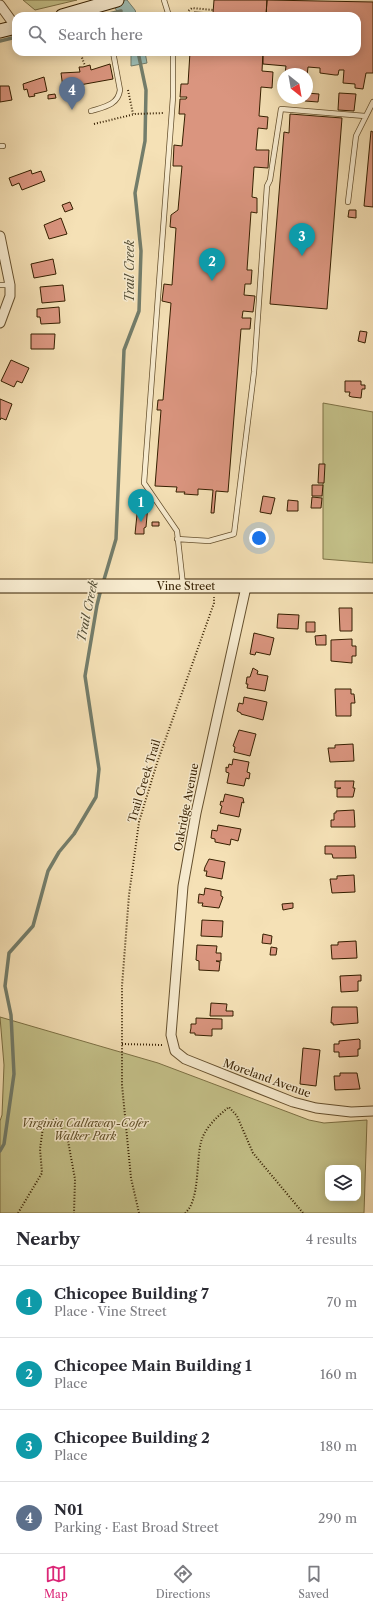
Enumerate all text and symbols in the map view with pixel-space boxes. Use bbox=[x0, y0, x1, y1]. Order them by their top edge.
search box bbox=[12, 12, 361, 56]
icon: search bbox=[26, 23, 48, 45]
text: Search here bbox=[58, 25, 143, 44]
north arrow bbox=[277, 68, 313, 104]
pin: 4 bbox=[59, 77, 85, 110]
pin: 3 bbox=[289, 223, 315, 256]
water label: Trail Creek bbox=[122, 239, 137, 302]
pin: 2 bbox=[199, 248, 225, 281]
pin: 1 bbox=[128, 489, 154, 522]
your location bbox=[249, 528, 269, 548]
water label: Trail Creek bbox=[73, 578, 101, 643]
street label: Vine Street bbox=[156, 579, 215, 593]
street label: Trail Creek Trail bbox=[125, 737, 163, 824]
street label: Oakridge Avenue bbox=[171, 762, 201, 852]
street label: Moreland Avenue bbox=[221, 1056, 313, 1100]
park label: Virginia Callaway-Cofer Walker Park bbox=[21, 1116, 149, 1143]
map controls bbox=[325, 1165, 361, 1201]
button: layers bbox=[325, 1165, 361, 1201]
text: Nearby bbox=[16, 1229, 80, 1249]
text: 4 results bbox=[306, 1231, 357, 1247]
text: Chicopee Building 7 bbox=[54, 1284, 209, 1303]
text: 1 bbox=[26, 1294, 32, 1310]
text: 70 m bbox=[327, 1294, 357, 1310]
text: Place · Vine Street bbox=[54, 1303, 167, 1319]
text: Chicopee Main Building 1 bbox=[54, 1356, 252, 1375]
text: 2 bbox=[25, 1366, 33, 1382]
text: 160 m bbox=[320, 1366, 357, 1382]
text: Place bbox=[54, 1375, 87, 1391]
text: Chicopee Building 2 bbox=[54, 1428, 210, 1447]
text: 3 bbox=[25, 1438, 33, 1454]
text: 180 m bbox=[320, 1438, 357, 1454]
text: Place bbox=[54, 1447, 87, 1463]
text: N01 bbox=[54, 1500, 83, 1519]
text: 4 bbox=[25, 1510, 33, 1526]
text: 290 m bbox=[318, 1510, 357, 1526]
text: Parking · East Broad Street bbox=[54, 1519, 219, 1535]
tab: Map bbox=[44, 1563, 68, 1601]
tab: Directions bbox=[156, 1563, 210, 1601]
tab: Saved bbox=[298, 1563, 329, 1601]

